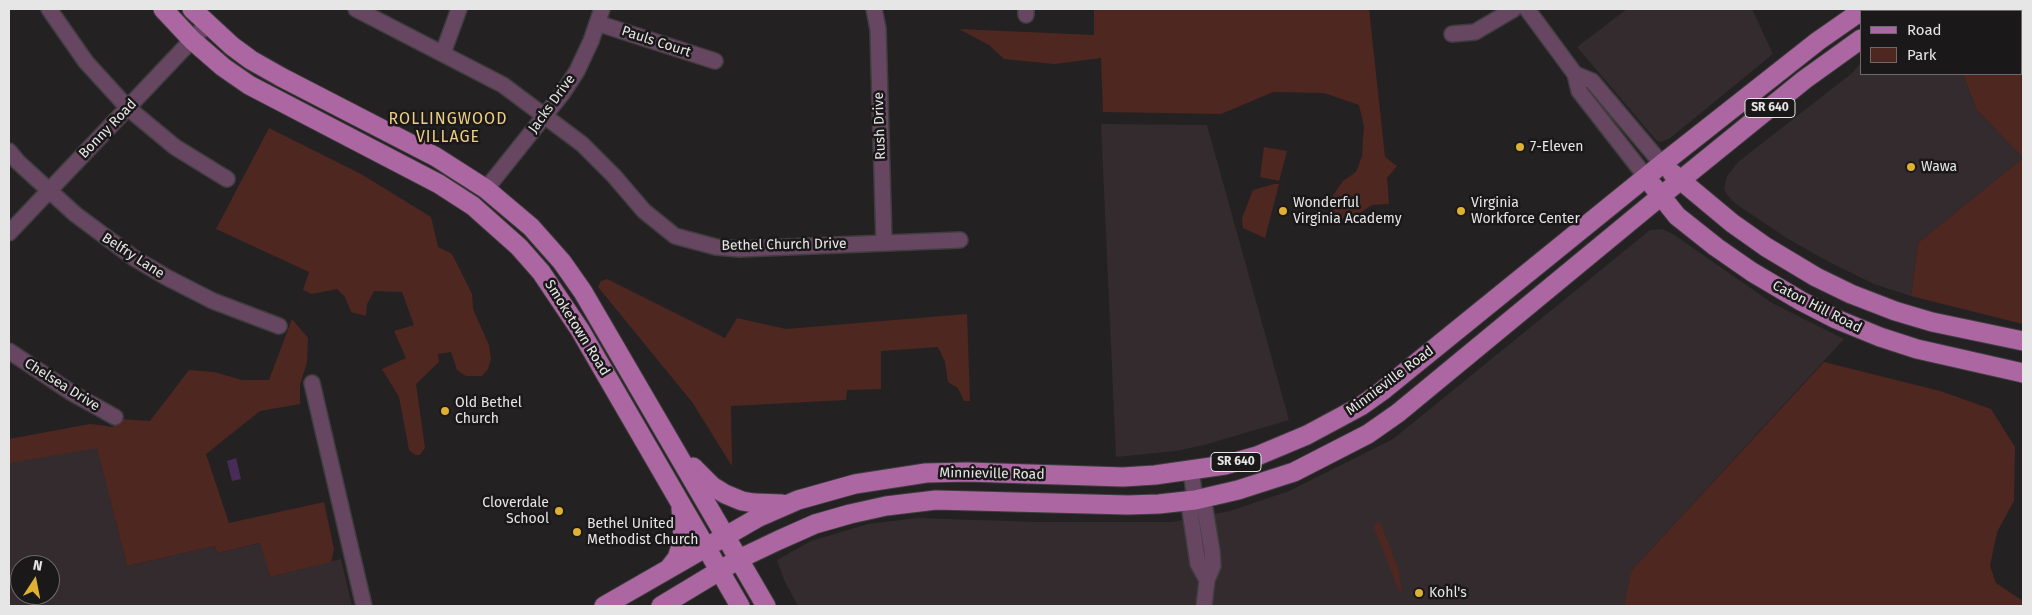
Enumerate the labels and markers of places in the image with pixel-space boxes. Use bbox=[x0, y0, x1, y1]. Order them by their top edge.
place label: 7-Eleven bbox=[1530, 139, 1584, 155]
marker: 7-Eleven bbox=[1514, 141, 1526, 153]
place label: Wawa bbox=[1921, 159, 1957, 175]
marker: Wawa bbox=[1905, 161, 1917, 173]
place label: Wonderful Virginia Academy bbox=[1293, 195, 1402, 228]
place label: Virginia Workforce Center bbox=[1471, 195, 1580, 228]
marker: Wonderful Virginia Academy bbox=[1277, 205, 1289, 217]
marker: Virginia Workforce Center bbox=[1455, 205, 1467, 217]
place label: Old Bethel Church bbox=[455, 395, 522, 428]
marker: Old Bethel Church bbox=[439, 405, 451, 417]
place label: Cloverdale School bbox=[482, 495, 549, 528]
marker: Cloverdale School bbox=[553, 505, 565, 517]
place label: Bethel United Methodist Church bbox=[587, 516, 699, 548]
marker: Bethel United Methodist Church bbox=[571, 526, 583, 538]
place label: Kohl's bbox=[1429, 585, 1467, 601]
marker: Kohl's bbox=[1413, 587, 1425, 599]

